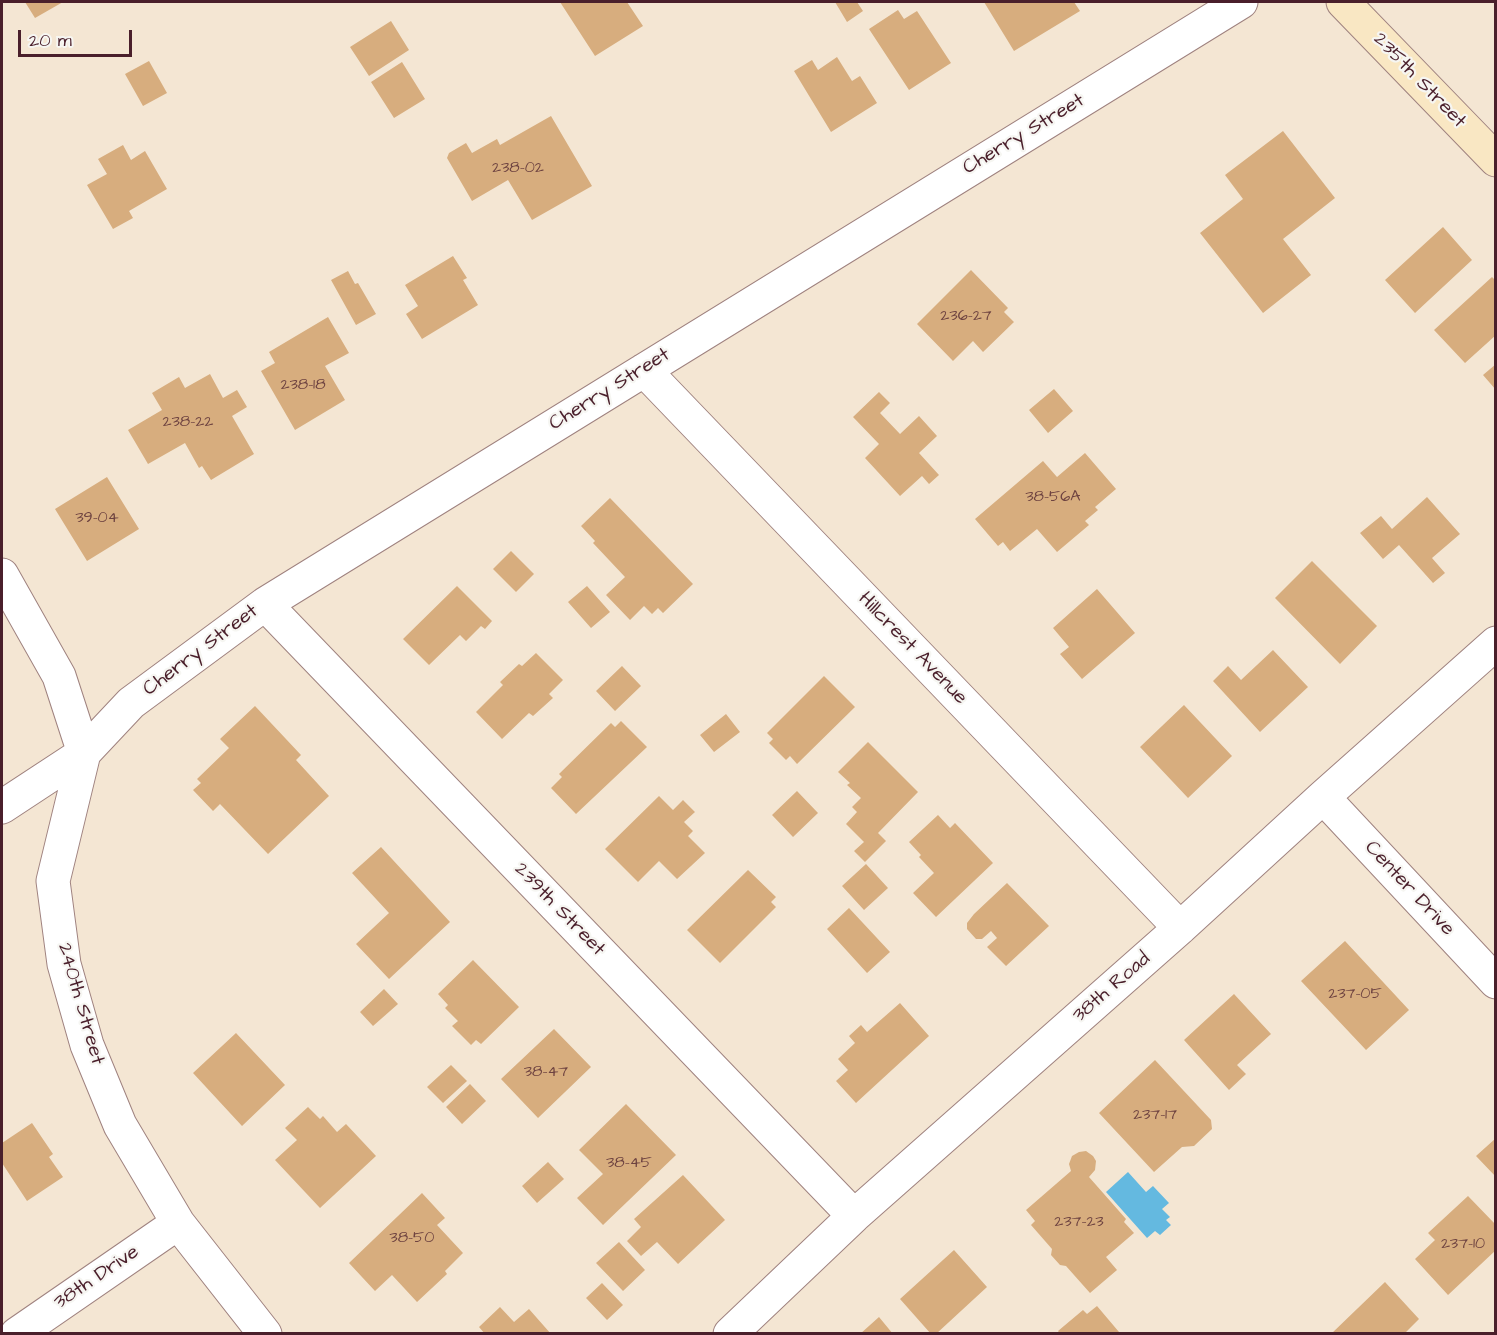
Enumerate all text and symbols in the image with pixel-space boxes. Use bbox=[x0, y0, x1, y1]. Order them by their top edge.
scale bar bbox=[21, 18, 135, 56]
text: 20 m bbox=[29, 28, 72, 53]
street label: 235th Street bbox=[1367, 28, 1471, 134]
street label: Cherry Street bbox=[959, 89, 1089, 181]
house number: 238-02 bbox=[492, 159, 544, 179]
house number: 236-27 bbox=[940, 307, 992, 327]
street label: Cherry Street bbox=[545, 343, 675, 437]
house number: 238-18 bbox=[280, 376, 326, 396]
house number: 238-22 bbox=[163, 413, 213, 433]
house number: 38-56A bbox=[1025, 488, 1081, 508]
house number: 39-04 bbox=[75, 509, 119, 529]
street label: Hillcrest Avenue bbox=[852, 588, 972, 710]
street label: Cherry Street bbox=[139, 600, 263, 702]
street label: Center Drive bbox=[1359, 837, 1459, 941]
street label: 239th Street bbox=[508, 858, 610, 962]
street label: 240th Street bbox=[51, 940, 109, 1068]
street label: 38th Road bbox=[1068, 948, 1156, 1028]
house number: 237-05 bbox=[1328, 985, 1382, 1005]
house number: 38-47 bbox=[524, 1063, 568, 1083]
house number: 237-17 bbox=[1133, 1106, 1177, 1126]
house number: 38-45 bbox=[606, 1154, 652, 1174]
house number: 237-23 bbox=[1054, 1213, 1104, 1233]
house number: 38-50 bbox=[390, 1229, 434, 1249]
house number: 237-10 bbox=[1441, 1235, 1485, 1255]
street label: 38th Drive bbox=[50, 1241, 144, 1315]

